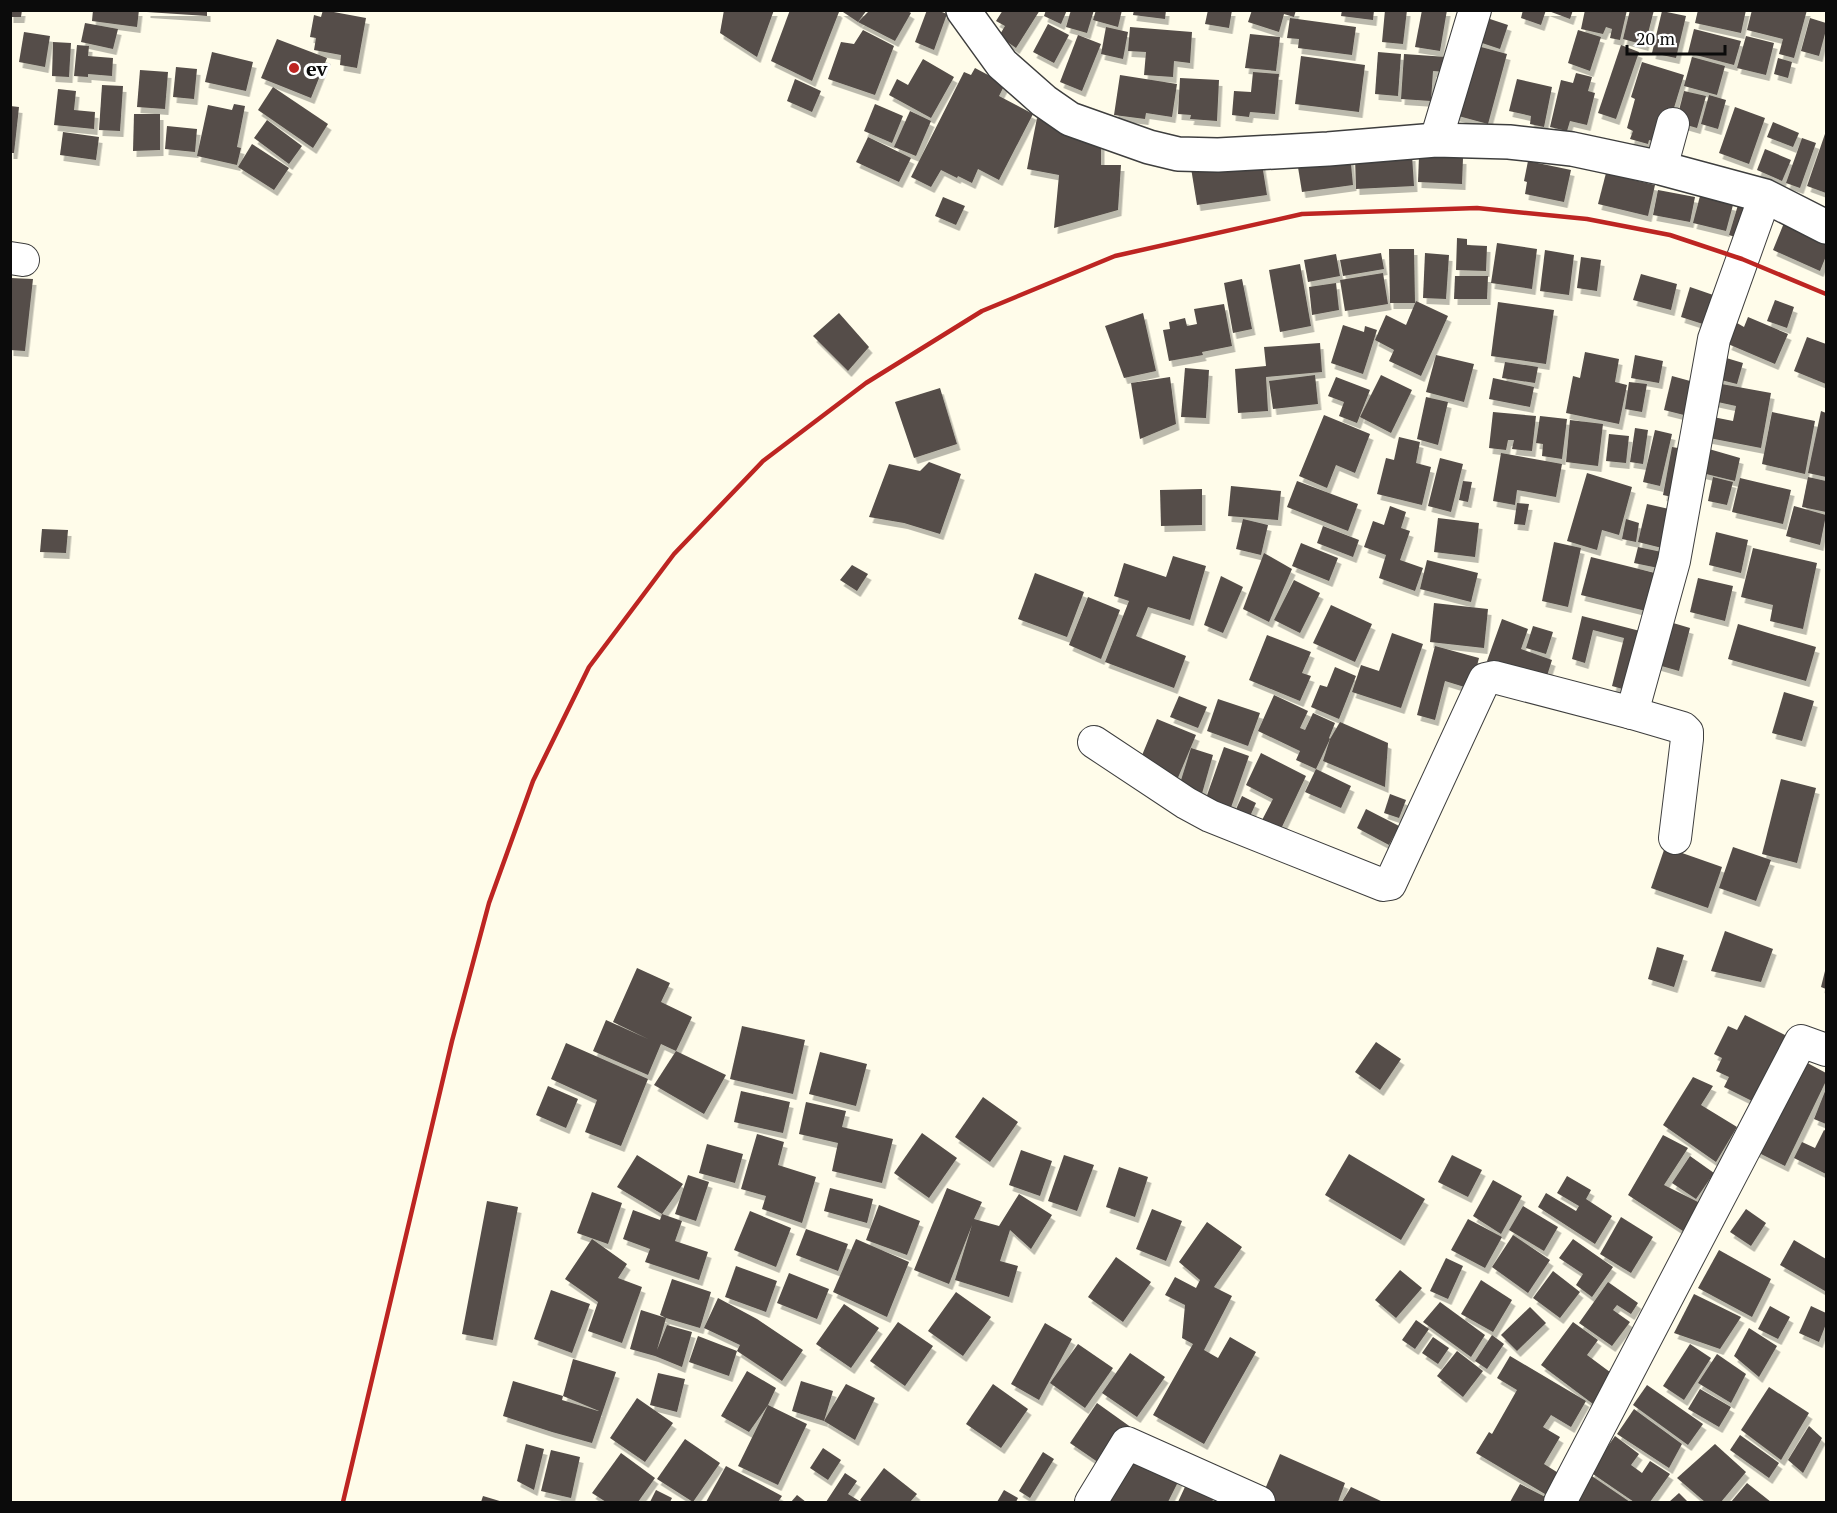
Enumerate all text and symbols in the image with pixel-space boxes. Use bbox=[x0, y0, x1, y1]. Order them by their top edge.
scale bar bbox=[1627, 18, 1724, 56]
text: 20 m bbox=[1636, 26, 1676, 50]
place label: ev bbox=[306, 55, 327, 82]
marker: ev bbox=[287, 61, 301, 75]

